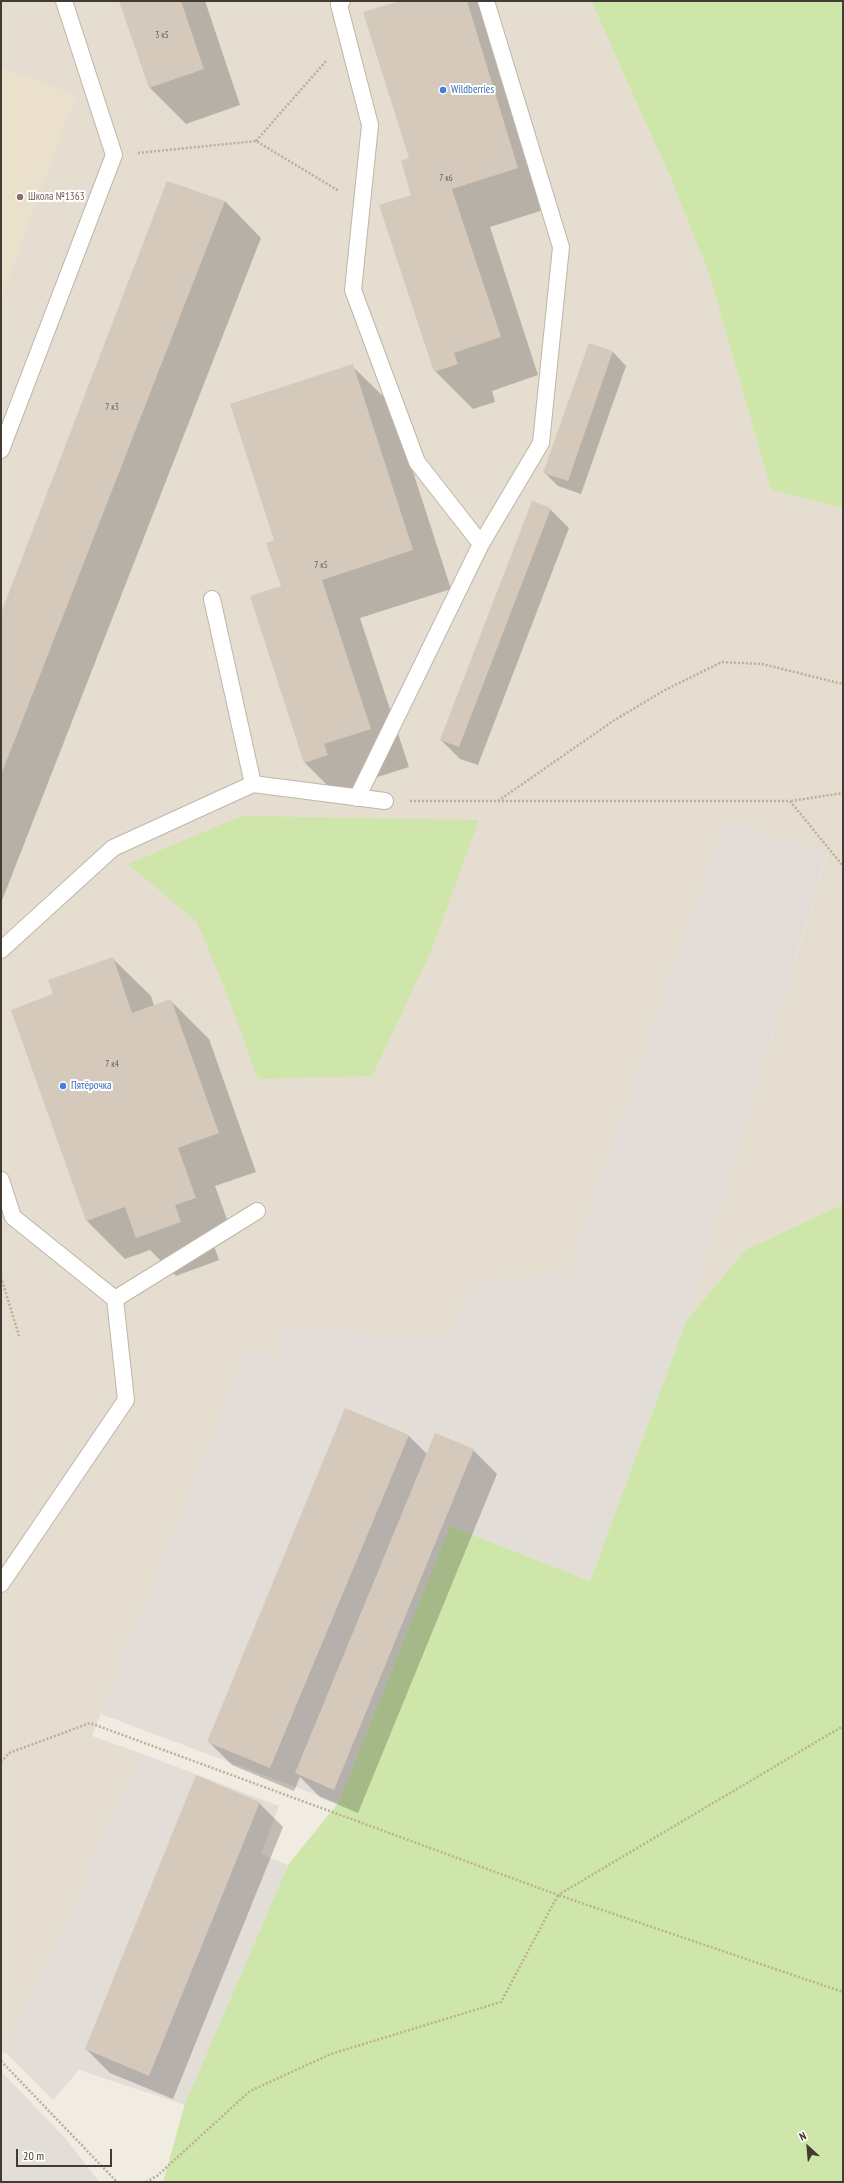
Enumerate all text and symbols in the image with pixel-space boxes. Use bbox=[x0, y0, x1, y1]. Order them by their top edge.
house number: 3 к5 bbox=[155, 30, 169, 40]
place label: Wildberries bbox=[451, 83, 494, 97]
marker: Wildberries bbox=[438, 85, 448, 95]
house number: 7 к6 bbox=[439, 173, 453, 183]
place label: Школа №1363 bbox=[28, 190, 85, 204]
marker: Школа №1363 bbox=[15, 192, 25, 202]
house number: 7 к3 bbox=[105, 402, 119, 412]
house number: 7 к5 bbox=[314, 560, 328, 570]
house number: 7 к4 bbox=[105, 1059, 119, 1069]
place label: Пятёрочка bbox=[71, 1079, 112, 1093]
marker: Пятёрочка bbox=[58, 1081, 68, 1091]
north arrow bbox=[788, 2127, 828, 2167]
text: N bbox=[797, 2129, 808, 2144]
scale bar bbox=[18, 2141, 114, 2167]
text: 20 m bbox=[23, 2148, 44, 2163]

